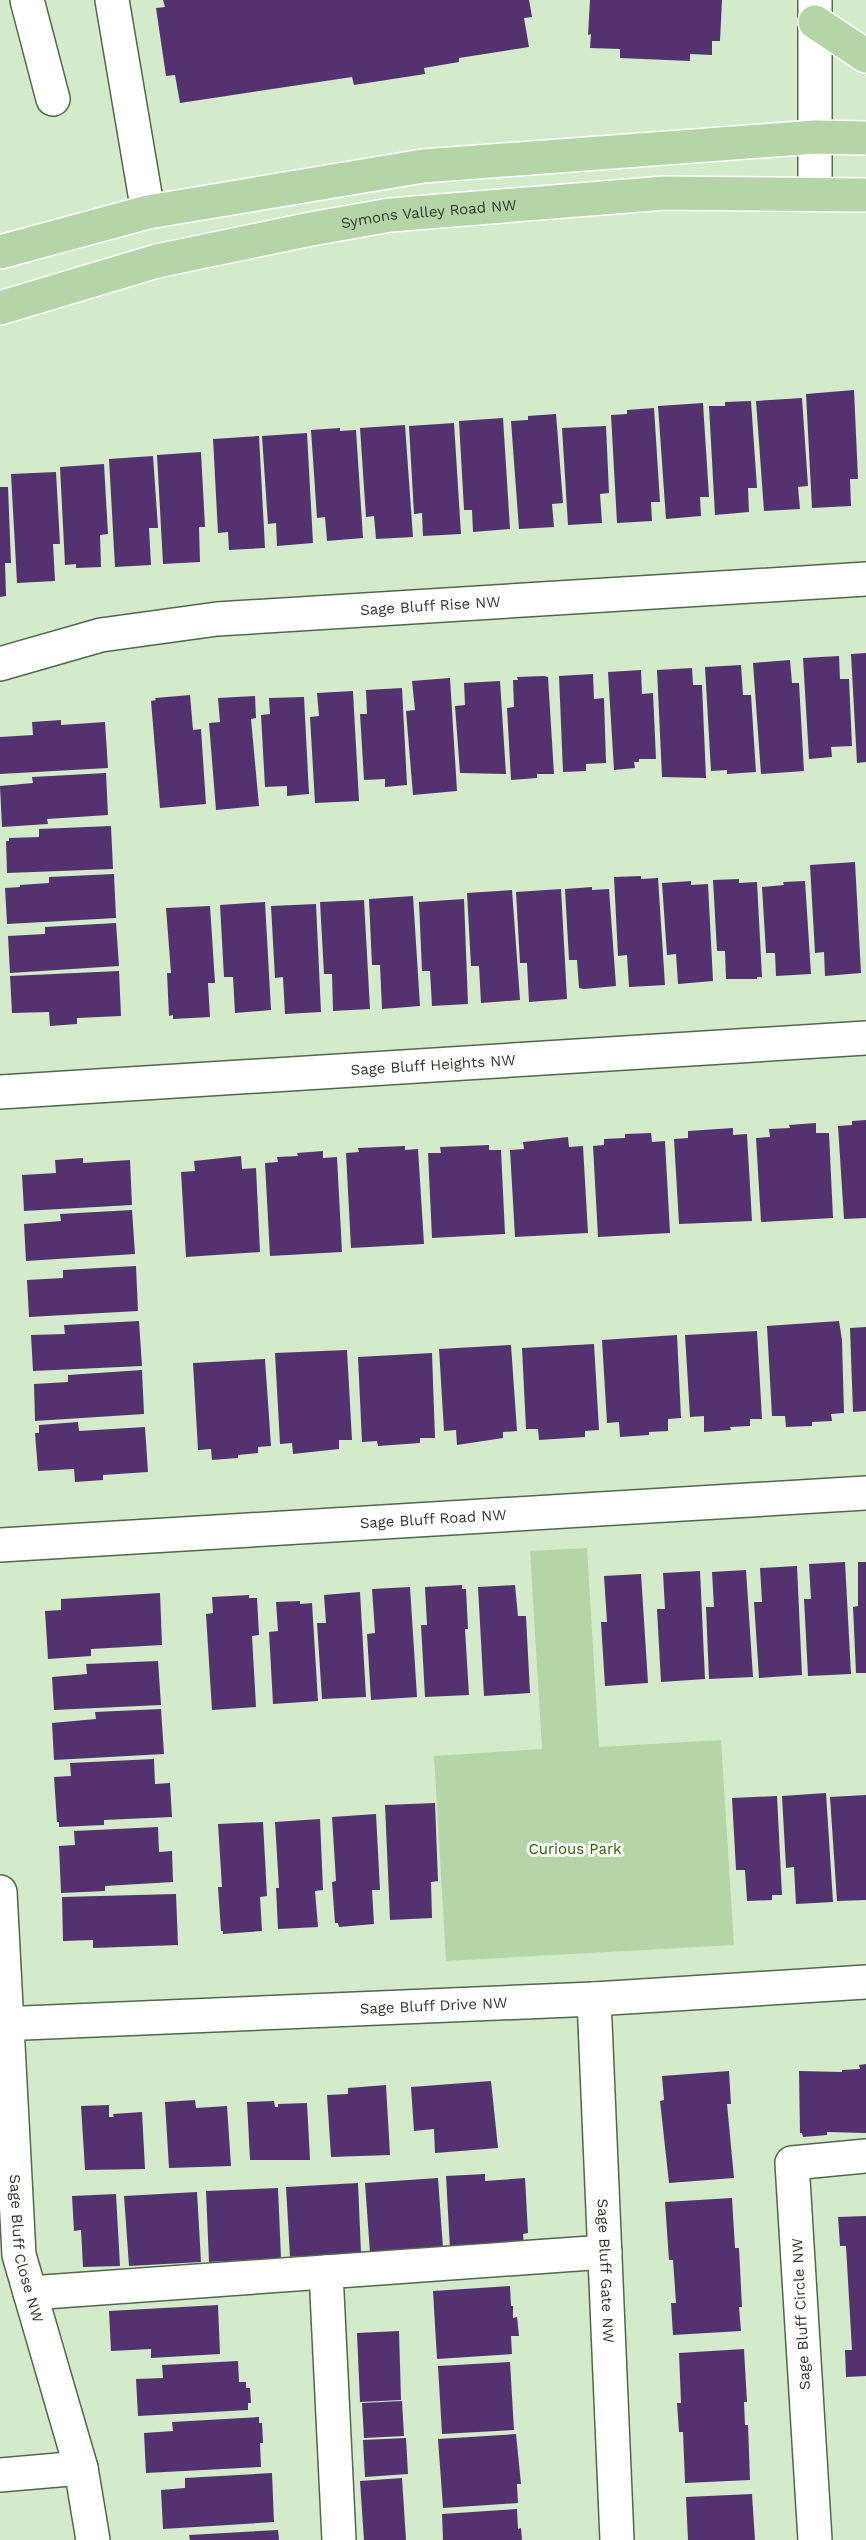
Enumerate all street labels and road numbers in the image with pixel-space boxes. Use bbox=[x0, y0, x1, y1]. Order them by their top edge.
street label: Symons Valley Road NW bbox=[339, 196, 517, 233]
street label: Sage Bluff Rise NW bbox=[360, 593, 501, 619]
street label: Sage Bluff Heights NW bbox=[350, 1051, 516, 1079]
street label: Sage Bluff Road NW bbox=[359, 1506, 507, 1532]
street label: Sage Bluff Drive NW bbox=[359, 1994, 508, 2018]
street label: Sage Bluff Close NW bbox=[6, 2174, 47, 2325]
street label: Sage Bluff Gate NW bbox=[593, 2198, 618, 2343]
street label: Sage Bluff Circle NW bbox=[788, 2238, 814, 2390]

